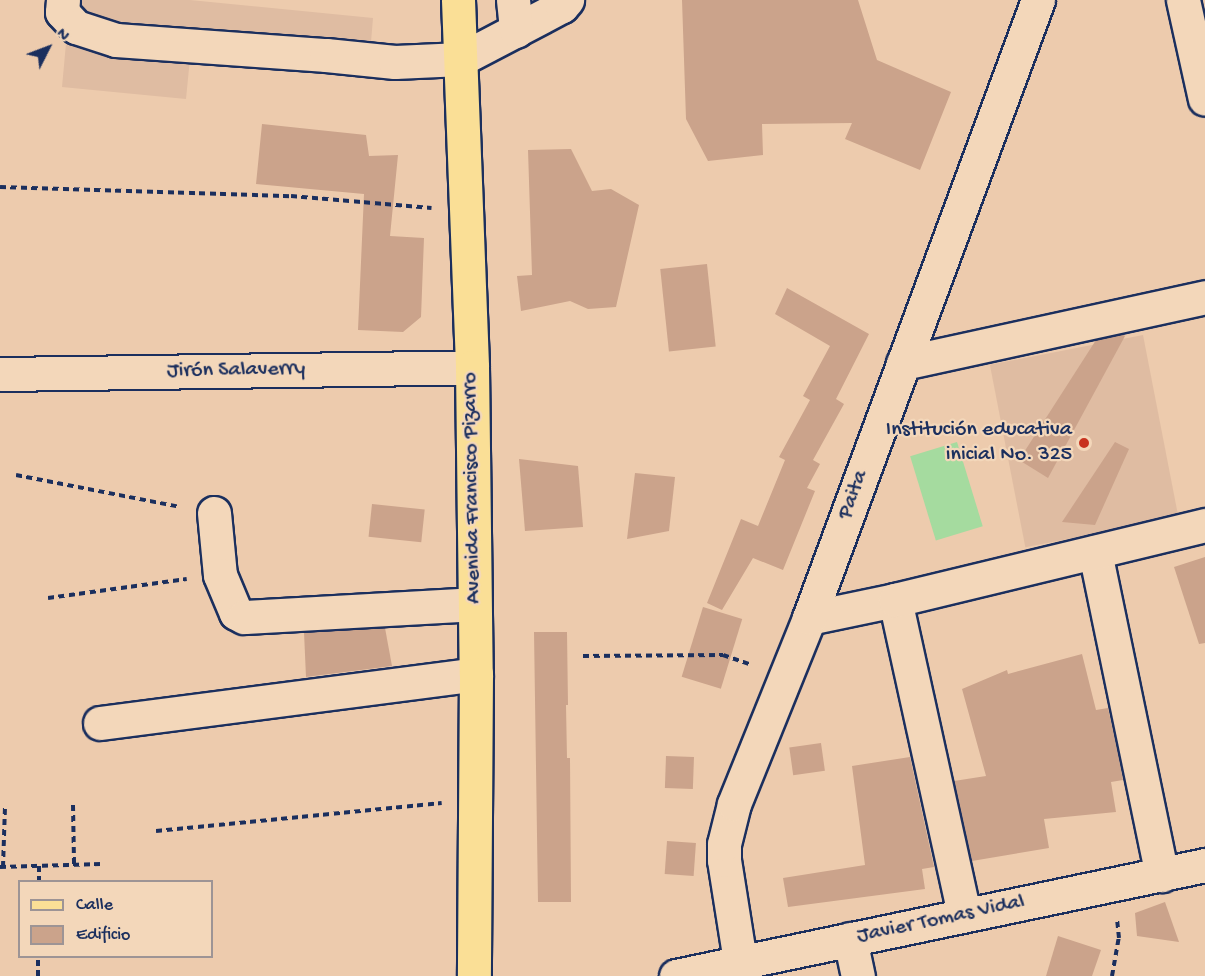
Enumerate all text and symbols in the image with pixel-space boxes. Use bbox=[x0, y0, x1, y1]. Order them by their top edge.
north arrow bbox=[18, 18, 78, 78]
text: N bbox=[51, 25, 72, 46]
street label: Jirón Salaverry bbox=[167, 357, 305, 385]
street label: Avenida Francisco Pizarro bbox=[458, 372, 488, 604]
place label: Institución educativa inicial No. 325 bbox=[886, 417, 1072, 469]
marker: Institución educativa inicial No. 325 bbox=[1077, 436, 1091, 450]
street label: Paita bbox=[833, 467, 875, 523]
legend bbox=[18, 880, 213, 958]
street label: Javier Tomas Vidal bbox=[855, 889, 1027, 951]
text: Calle bbox=[76, 895, 113, 916]
text: Edificio bbox=[76, 925, 130, 946]

